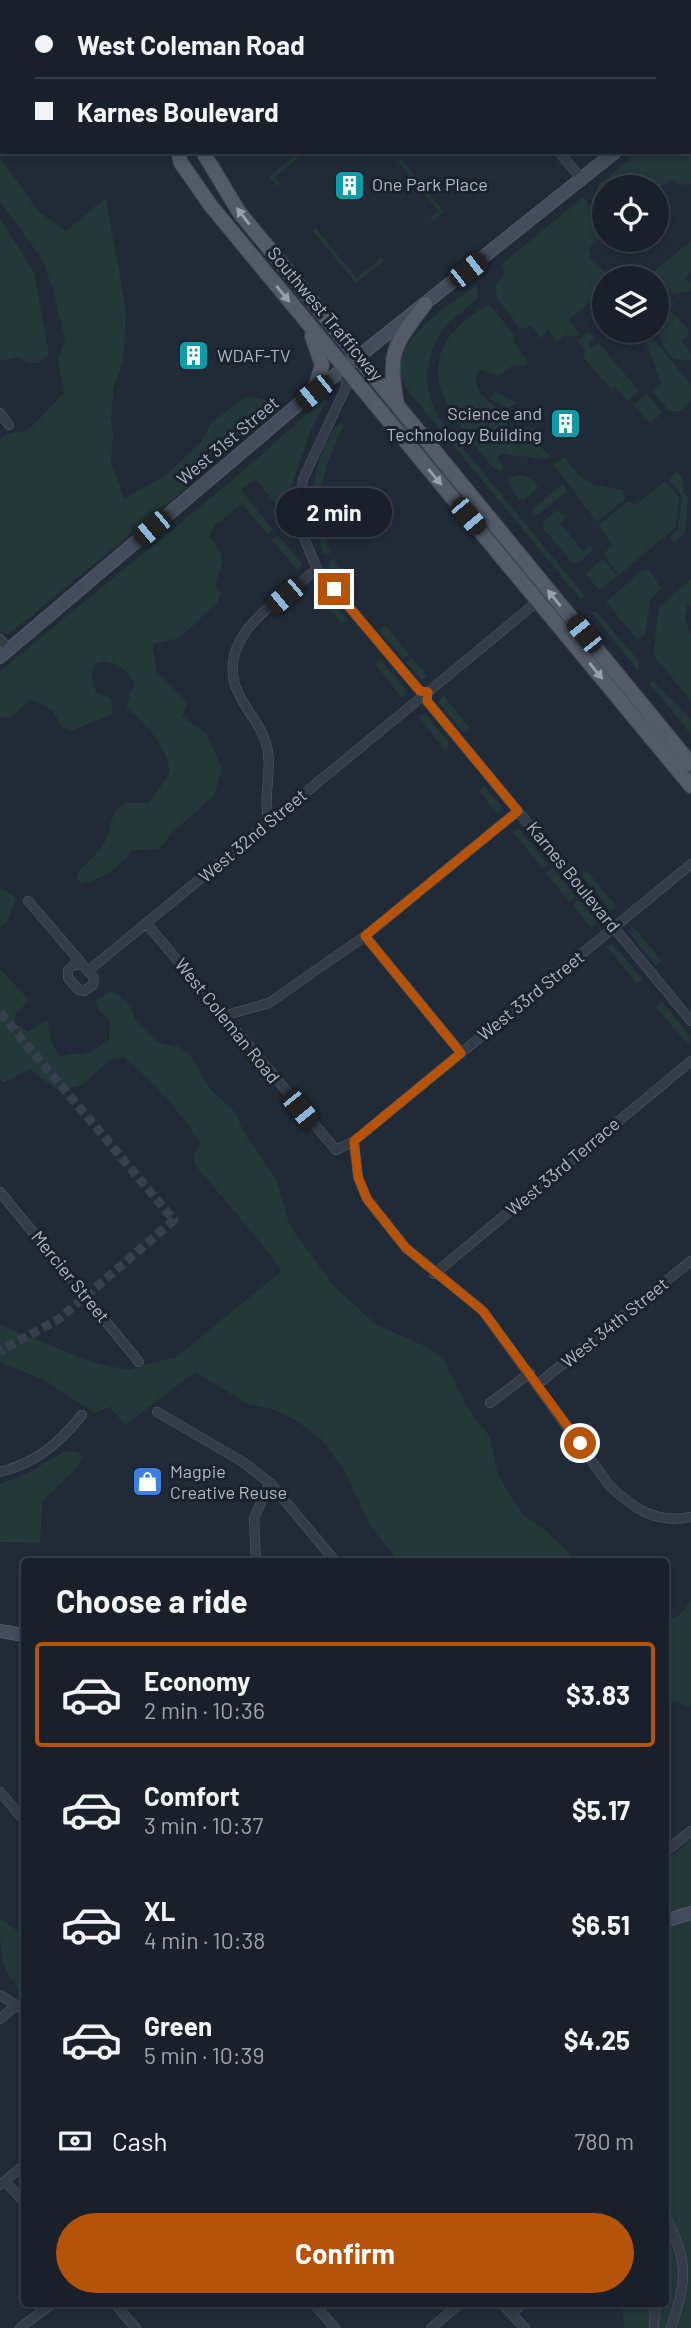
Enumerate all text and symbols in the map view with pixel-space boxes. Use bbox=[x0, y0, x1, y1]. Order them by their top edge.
text: West Coleman Road bbox=[77, 29, 305, 60]
text: Karnes Boulevard bbox=[77, 96, 279, 127]
building icon: One Park Place bbox=[332, 168, 366, 202]
place label: One Park Place bbox=[372, 173, 488, 195]
map controls bbox=[592, 175, 669, 343]
button: locate bbox=[592, 175, 669, 252]
one-way arrow bbox=[236, 208, 251, 226]
street label: Southwest Trafficway bbox=[263, 242, 388, 385]
car bbox=[445, 249, 492, 291]
button: layers bbox=[592, 266, 669, 343]
one-way arrow bbox=[275, 285, 290, 302]
building icon: WDAF-TV bbox=[177, 339, 211, 373]
place label: WDAF-TV bbox=[217, 344, 291, 366]
car bbox=[292, 371, 337, 413]
street label: West 31st Street bbox=[172, 391, 283, 489]
place label: Science and Technology Building bbox=[386, 402, 542, 445]
building icon: Science and Technology Building bbox=[548, 407, 582, 441]
one-way arrow bbox=[427, 468, 442, 485]
callout: 2 min bbox=[276, 488, 392, 536]
car bbox=[447, 493, 490, 539]
text: 2 min bbox=[306, 498, 362, 526]
car bbox=[130, 506, 175, 550]
route end bbox=[318, 573, 350, 605]
car bbox=[263, 574, 308, 618]
one-way arrow bbox=[547, 589, 562, 607]
car bbox=[563, 611, 606, 657]
one-way arrow bbox=[588, 662, 603, 679]
street label: West 32nd Street bbox=[194, 784, 311, 887]
street label: Karnes Boulevard bbox=[522, 817, 625, 936]
street label: West 33rd Street bbox=[473, 946, 588, 1045]
street label: West Coleman Road bbox=[171, 953, 285, 1087]
car bbox=[279, 1086, 322, 1132]
street label: West 33rd Terrace bbox=[501, 1112, 624, 1220]
street label: Mercier Street bbox=[27, 1226, 114, 1327]
street label: West 34th Street bbox=[556, 1272, 672, 1372]
route start bbox=[564, 1427, 596, 1459]
place label: Magpie Creative Reuse bbox=[170, 1460, 287, 1503]
shop icon: Magpie Creative Reuse bbox=[130, 1465, 164, 1499]
text: Choose a ride bbox=[56, 1581, 248, 1619]
icon: car bbox=[60, 1663, 123, 1726]
text: Economy bbox=[144, 1665, 250, 1696]
text: $3.83 bbox=[566, 1679, 630, 1710]
text: 2 min · 10:36 bbox=[144, 1696, 265, 1724]
icon: car bbox=[60, 1778, 123, 1841]
text: Comfort bbox=[144, 1780, 240, 1811]
text: $5.17 bbox=[572, 1794, 630, 1825]
text: 3 min · 10:37 bbox=[144, 1811, 263, 1839]
icon: car bbox=[60, 1893, 123, 1956]
text: XL bbox=[144, 1895, 175, 1926]
text: $6.51 bbox=[571, 1909, 630, 1940]
text: 4 min · 10:38 bbox=[144, 1926, 265, 1954]
icon: car bbox=[60, 2008, 123, 2071]
text: Green bbox=[144, 2010, 212, 2041]
text: $4.25 bbox=[564, 2024, 630, 2055]
text: 5 min · 10:39 bbox=[144, 2041, 264, 2069]
icon: cash bbox=[56, 2122, 94, 2160]
text: Cash bbox=[112, 2125, 167, 2156]
text: 780 m bbox=[575, 2127, 634, 2155]
button: Confirm bbox=[56, 2213, 634, 2293]

